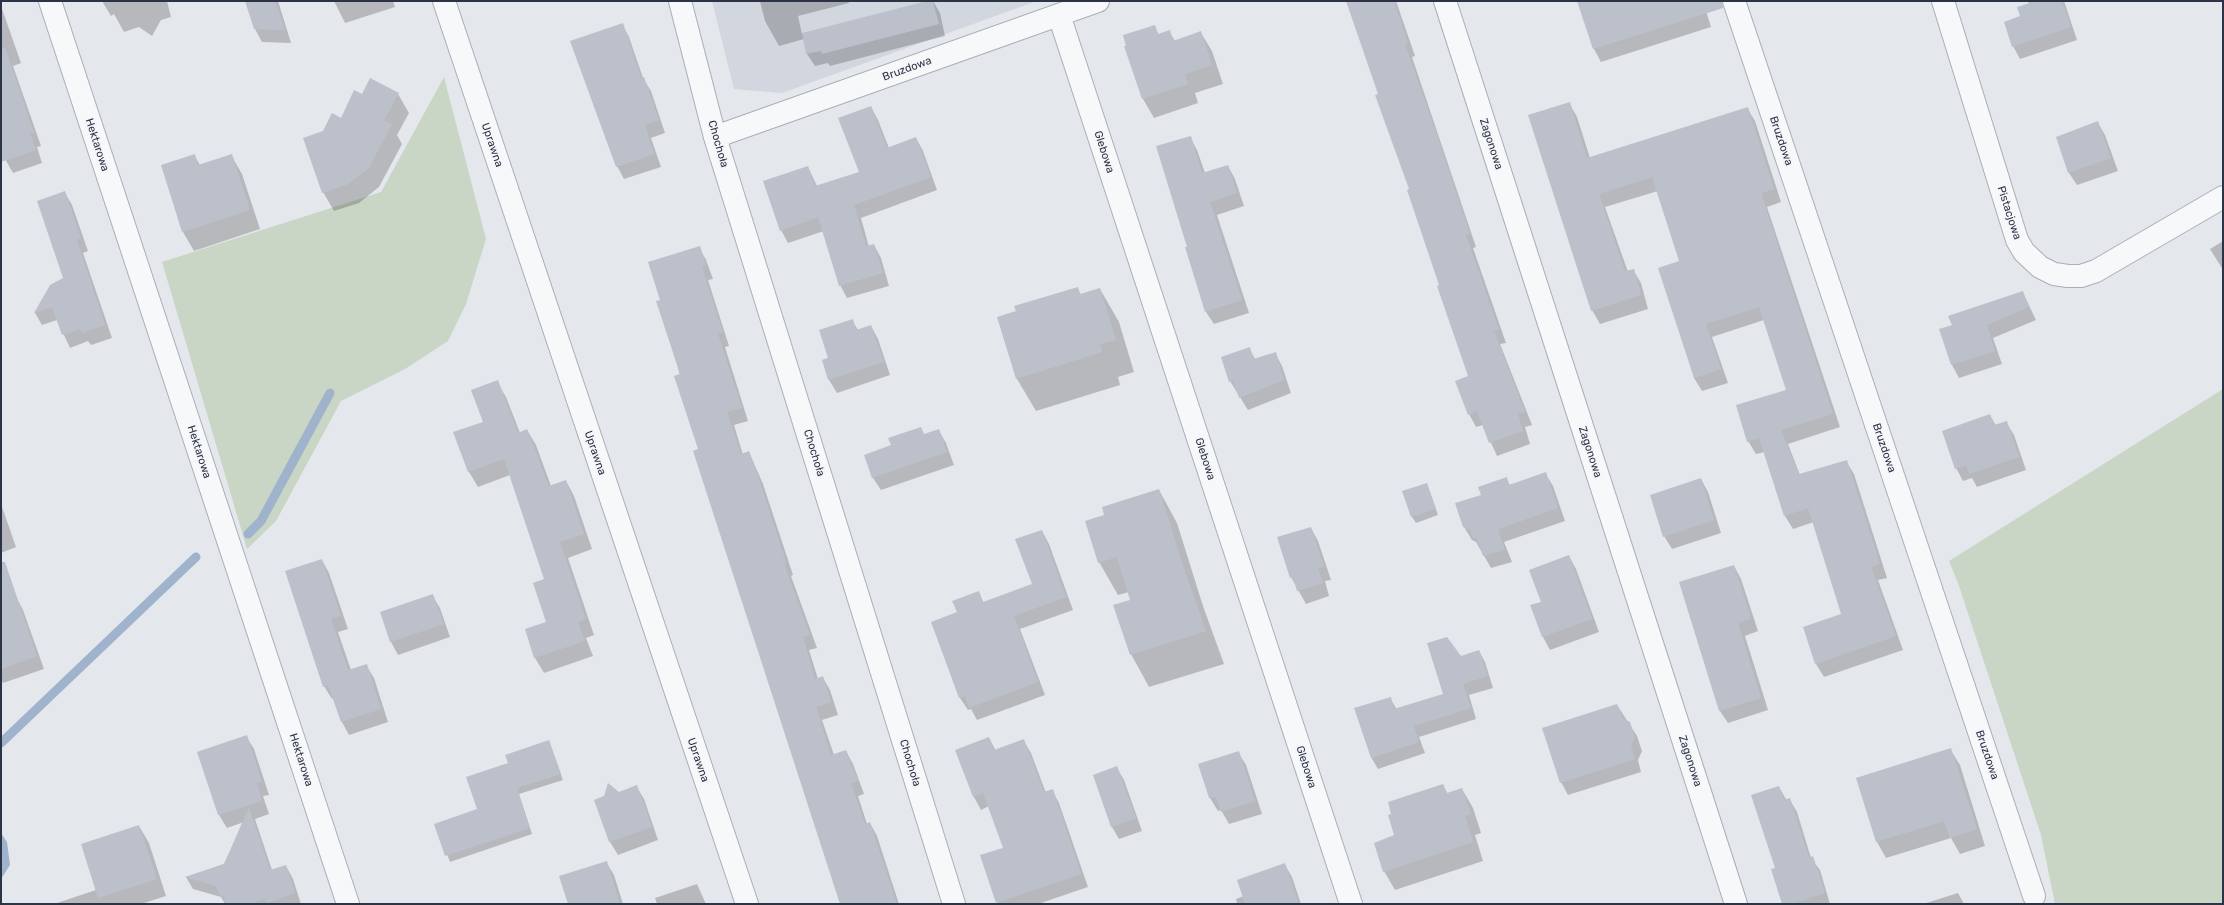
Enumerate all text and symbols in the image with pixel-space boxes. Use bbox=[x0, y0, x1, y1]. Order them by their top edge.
street label: Bruzdowa bbox=[881, 54, 933, 84]
street label: Bruzdowa bbox=[1766, 115, 1796, 167]
street label: Hektarowa bbox=[82, 117, 112, 173]
street label: Zagonowa bbox=[1477, 117, 1505, 171]
street label: Chochoła bbox=[705, 119, 731, 169]
street label: Uprawna bbox=[478, 121, 506, 169]
street label: Glebowa bbox=[1091, 129, 1117, 175]
street label: Pistacjowa bbox=[1994, 185, 2024, 241]
street label: Bruzdowa bbox=[1869, 422, 1899, 474]
street label: Hektarowa bbox=[184, 424, 214, 480]
street label: Zagonowa bbox=[1576, 425, 1604, 479]
street label: Chochoła bbox=[801, 428, 827, 478]
street label: Uprawna bbox=[581, 429, 609, 477]
street label: Glebowa bbox=[1192, 436, 1218, 482]
street label: Bruzdowa bbox=[1972, 729, 2002, 781]
street label: Hektarowa bbox=[286, 732, 316, 788]
street label: Zagonowa bbox=[1676, 734, 1704, 788]
street label: Uprawna bbox=[684, 736, 712, 784]
street label: Chochoła bbox=[897, 738, 923, 788]
street label: Glebowa bbox=[1293, 744, 1319, 790]

